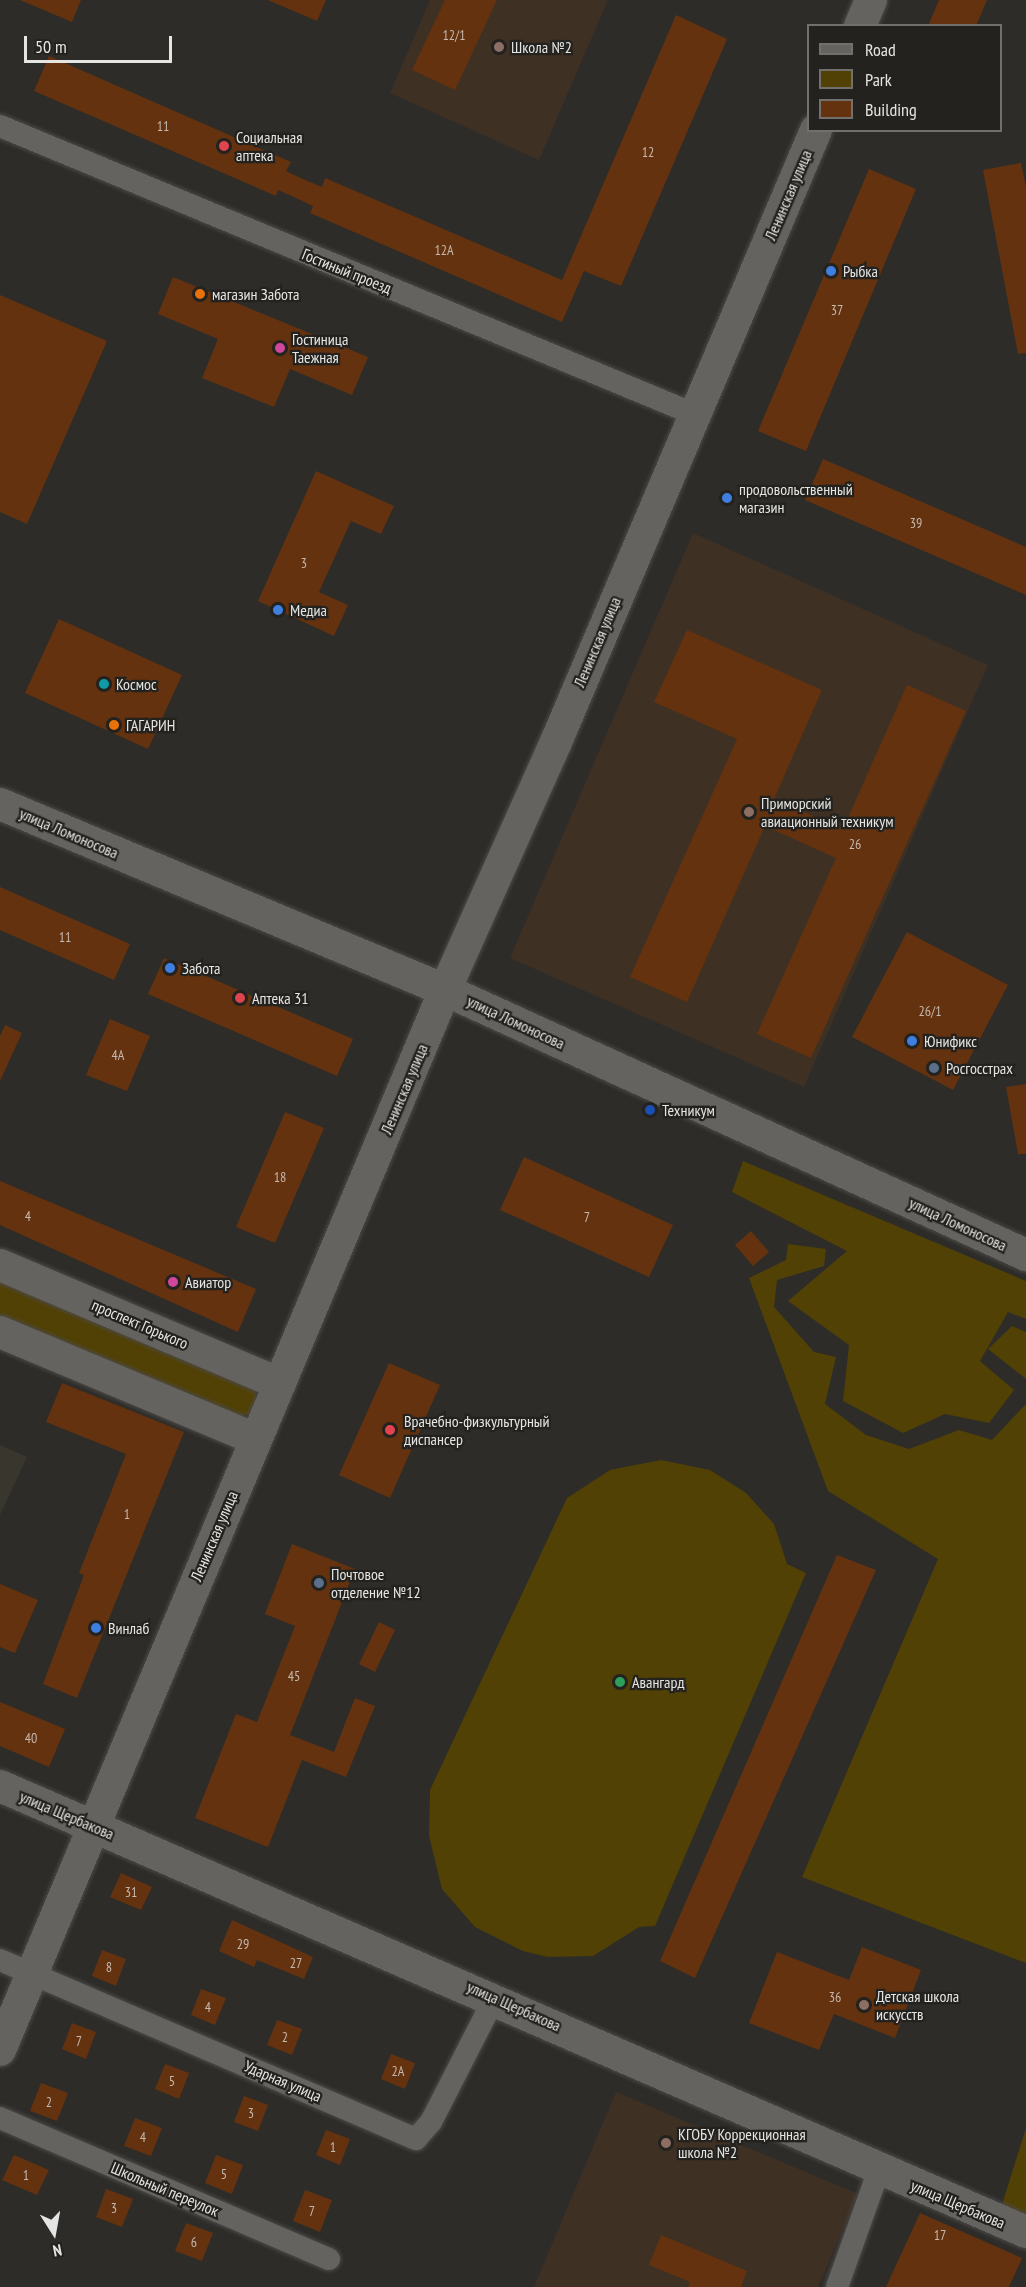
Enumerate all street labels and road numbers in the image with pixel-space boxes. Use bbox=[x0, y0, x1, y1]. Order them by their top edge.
street label: Ленинская улица bbox=[760, 147, 816, 243]
street label: Гостиный проезд bbox=[299, 244, 395, 298]
street label: Ленинская улица bbox=[569, 594, 625, 690]
street label: улица Ломоносова bbox=[17, 804, 121, 862]
street label: улица Ломоносова bbox=[464, 991, 568, 1053]
street label: Ленинская улица bbox=[376, 1041, 432, 1137]
street label: улица Ломоносова bbox=[906, 1193, 1010, 1255]
street label: проспект Горького bbox=[89, 1295, 191, 1353]
street label: Ленинская улица bbox=[186, 1488, 242, 1584]
street label: улица Щербакова bbox=[17, 1787, 117, 1843]
street label: улица Щербакова bbox=[464, 1977, 564, 2035]
street label: Ударная улица bbox=[241, 2056, 325, 2106]
street label: Школьный переулок bbox=[108, 2158, 222, 2220]
street label: улица Щербакова bbox=[908, 2176, 1008, 2232]

